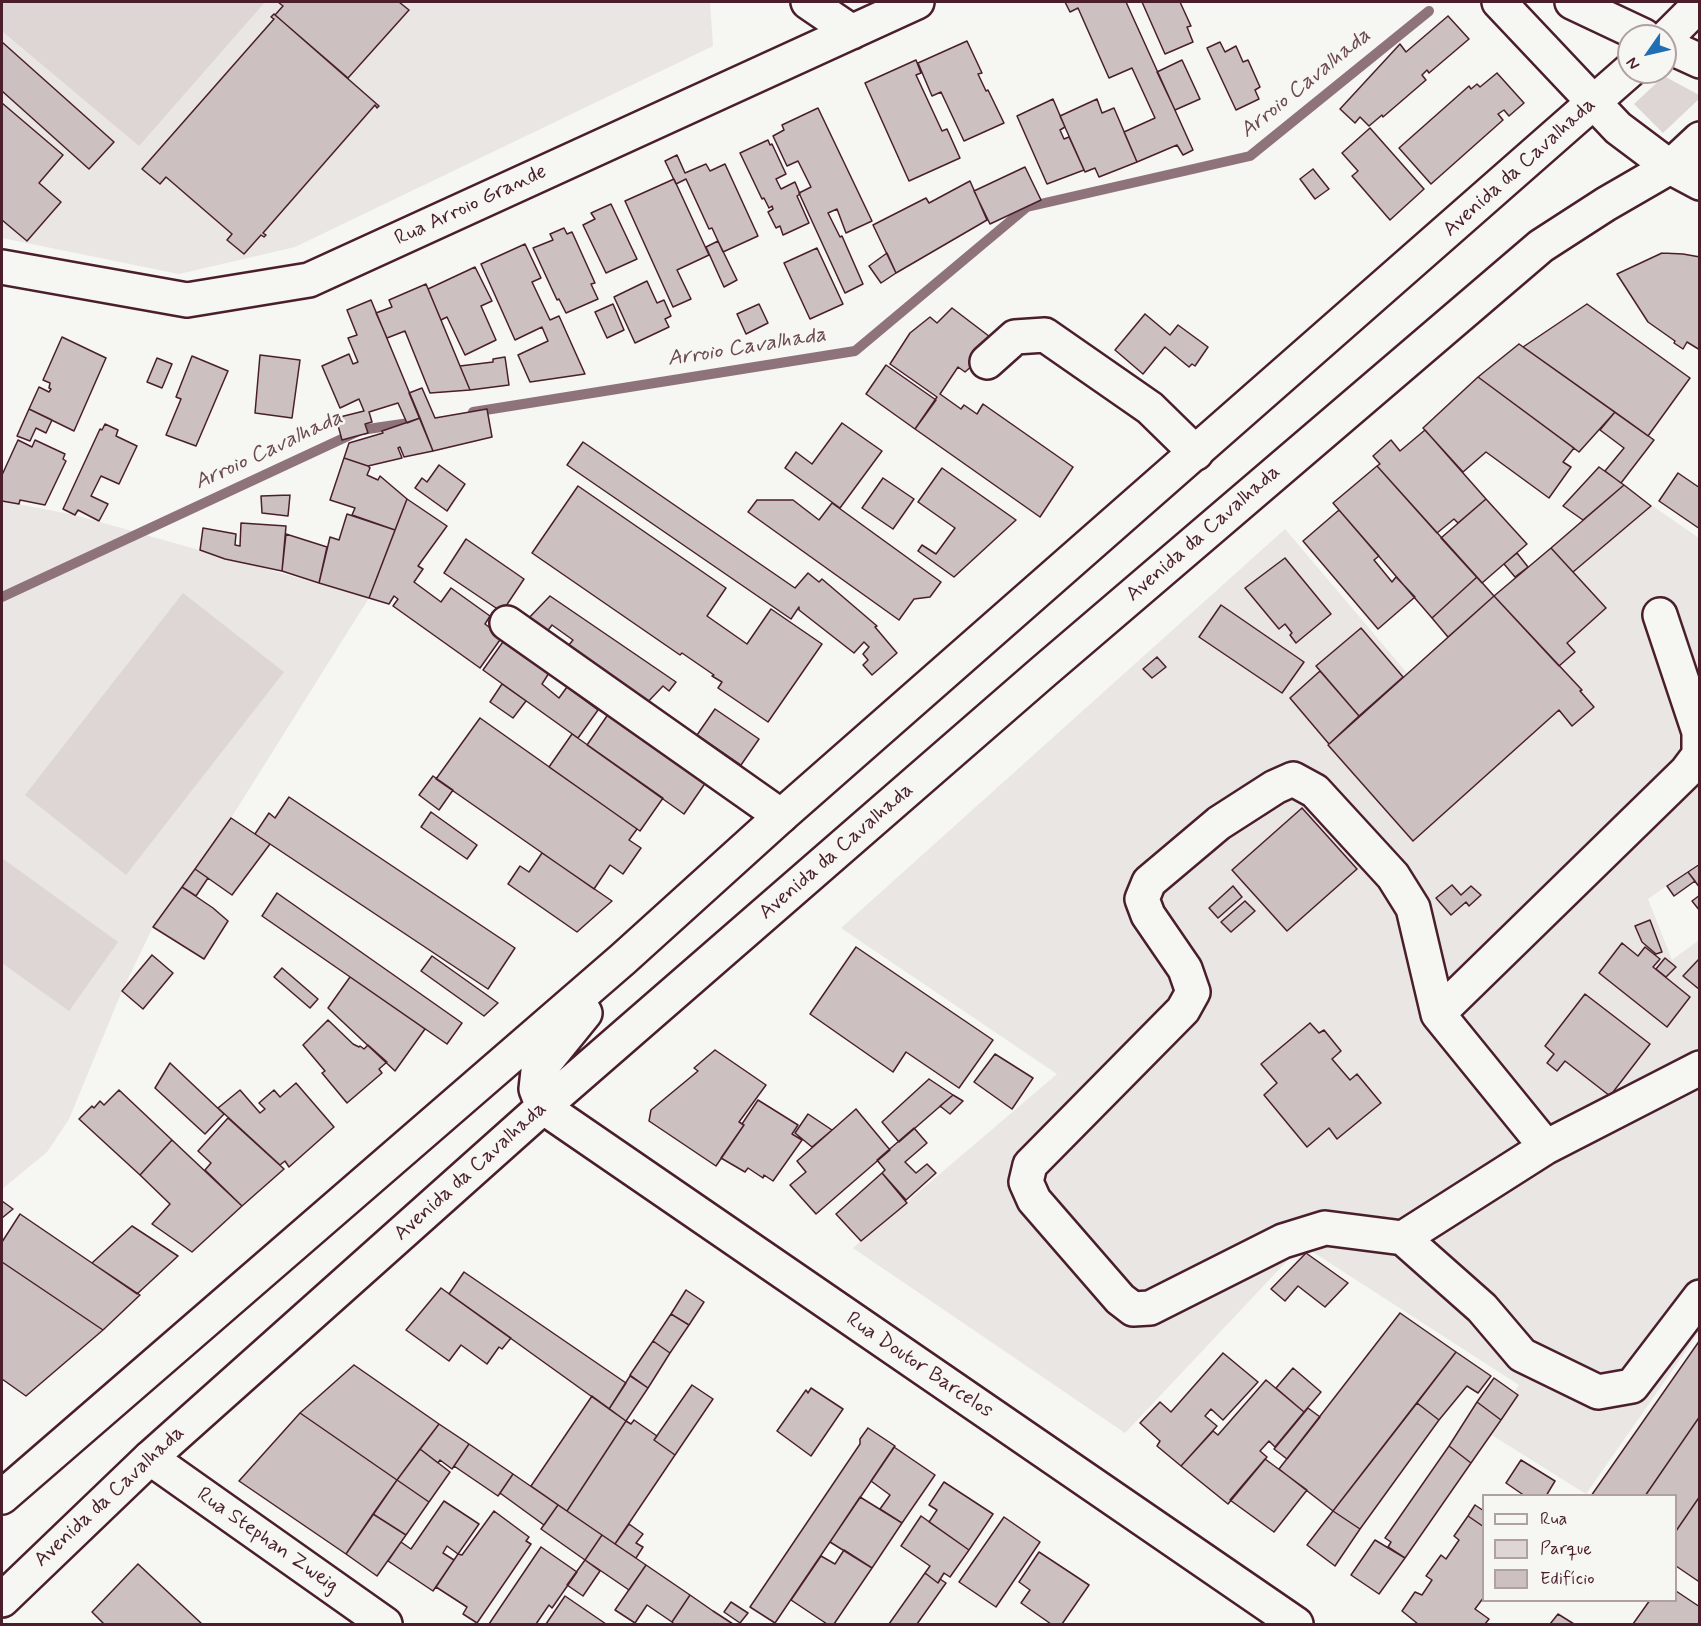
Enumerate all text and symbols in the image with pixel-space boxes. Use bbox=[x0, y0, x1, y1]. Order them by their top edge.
water label: Arroio Cavalhada bbox=[1235, 23, 1377, 145]
north arrow bbox=[1617, 24, 1677, 84]
text: N bbox=[1622, 53, 1645, 74]
street label: Avenida da Cavalhada bbox=[1439, 93, 1601, 243]
street label: Rua Arroio Grande bbox=[391, 160, 551, 252]
water label: Arroio Cavalhada bbox=[666, 322, 828, 374]
water label: Arroio Cavalhada bbox=[191, 405, 347, 497]
street label: Avenida da Cavalhada bbox=[1122, 460, 1286, 608]
street label: Avenida da Cavalhada bbox=[755, 778, 919, 926]
street label: Avenida da Cavalhada bbox=[390, 1097, 552, 1247]
street label: Rua Doutor Barcelos bbox=[841, 1307, 997, 1425]
street label: Avenida da Cavalhada bbox=[30, 1421, 190, 1573]
street label: Rua Stephan Zweig bbox=[191, 1483, 343, 1599]
legend bbox=[1482, 1494, 1677, 1602]
text: Rua bbox=[1540, 1507, 1567, 1531]
text: Parque bbox=[1540, 1537, 1592, 1561]
text: Edifício bbox=[1540, 1567, 1595, 1591]

